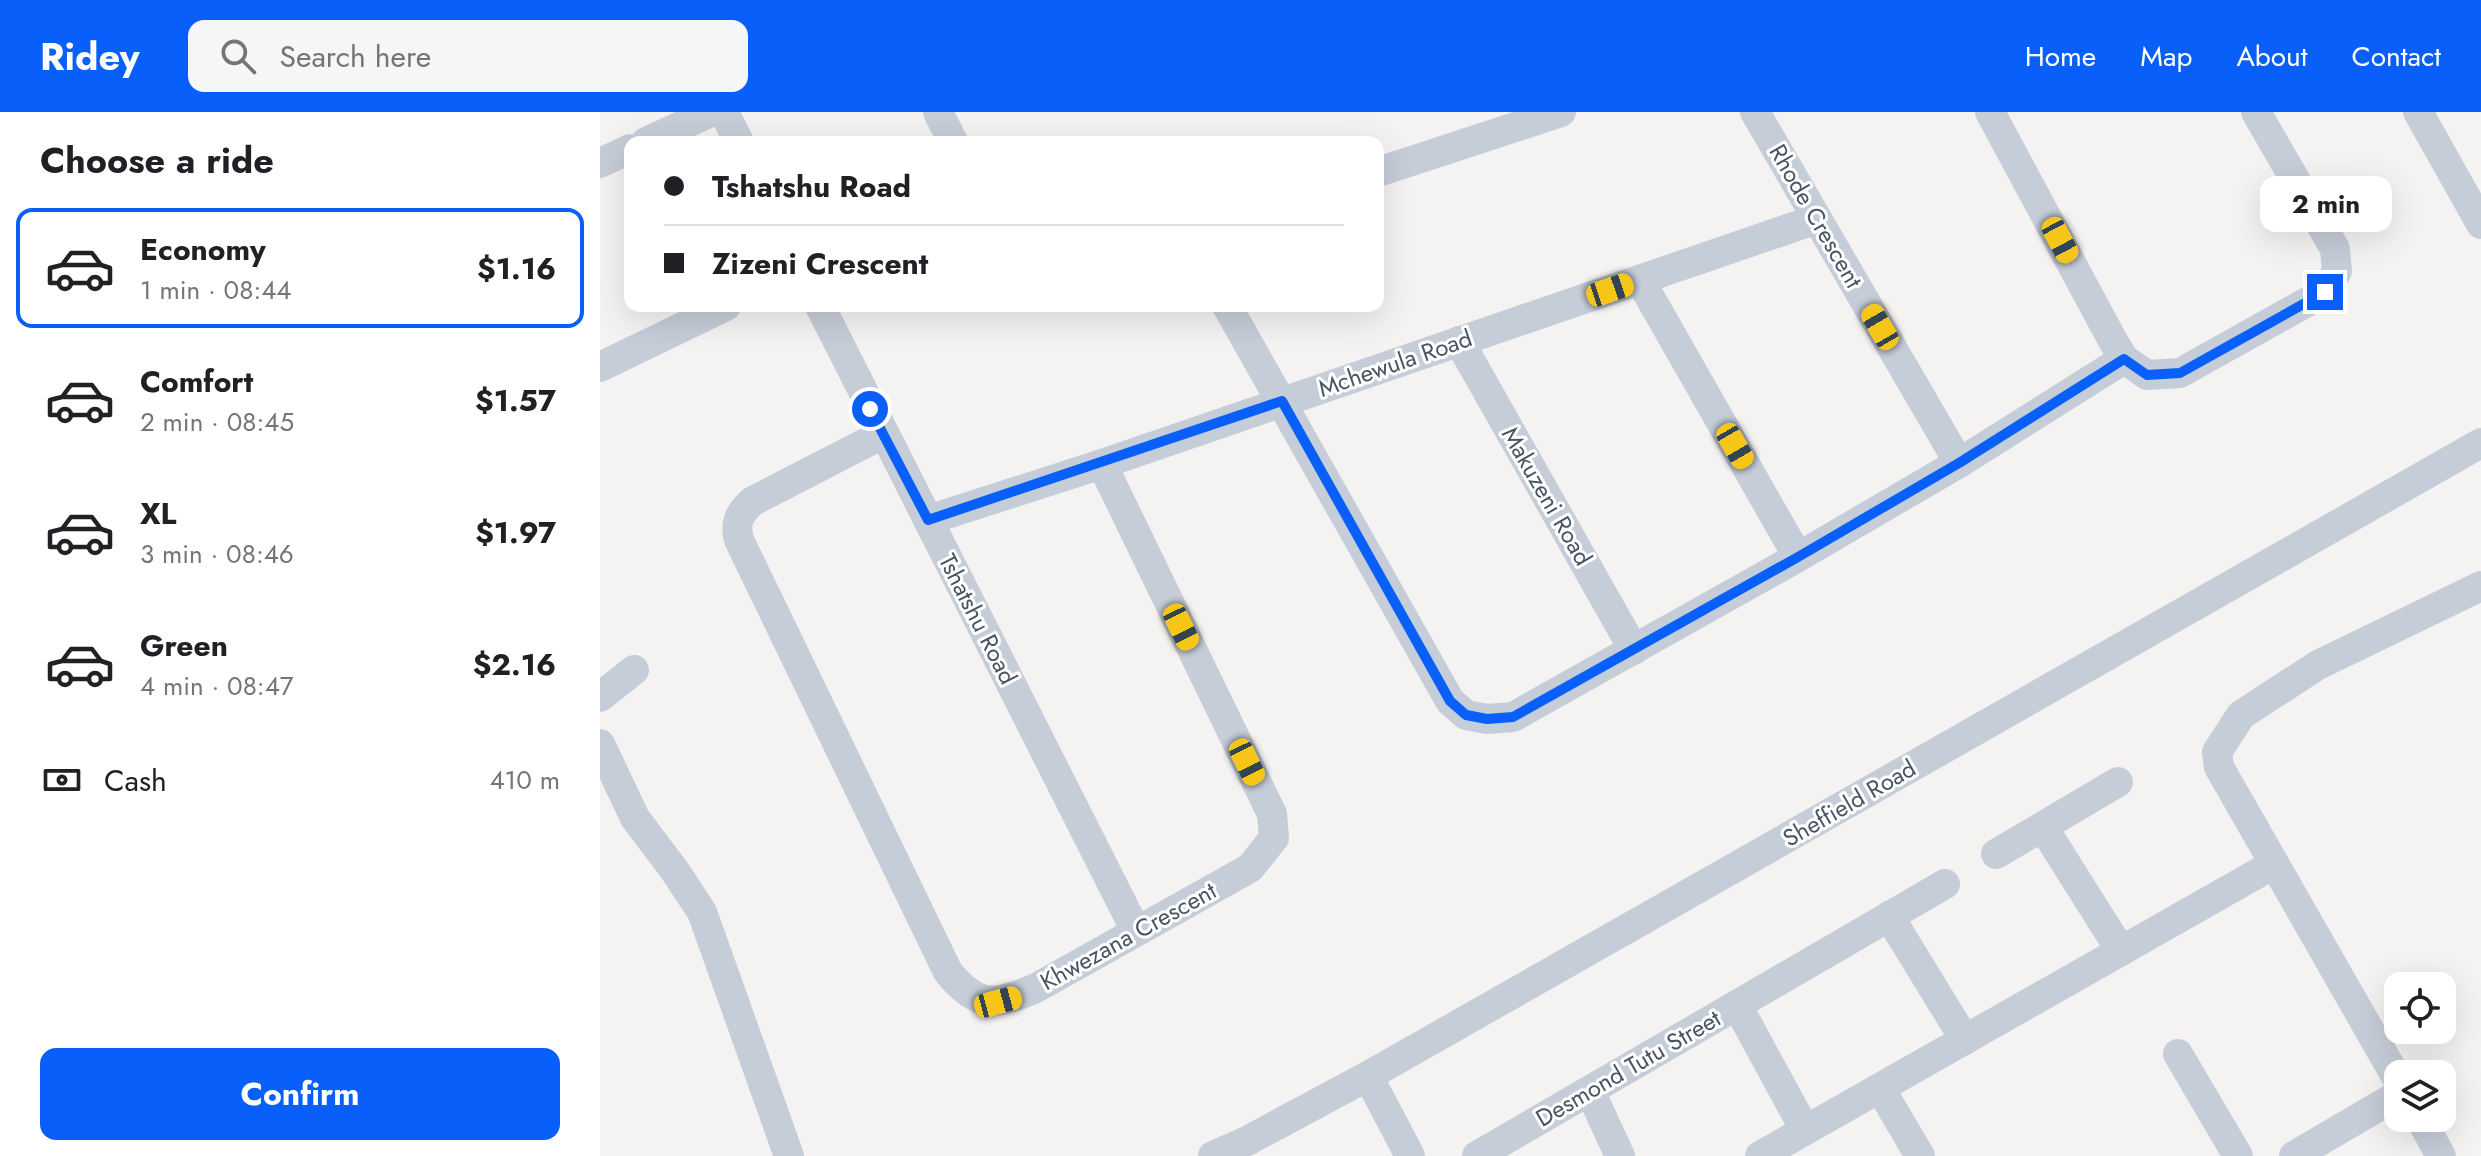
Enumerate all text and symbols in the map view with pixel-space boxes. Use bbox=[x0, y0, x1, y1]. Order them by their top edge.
search box bbox=[188, 20, 748, 92]
text: Ridey bbox=[40, 29, 140, 84]
icon: search bbox=[216, 34, 260, 78]
text: Search here bbox=[280, 35, 431, 78]
text: Home bbox=[2025, 36, 2096, 77]
text: Map bbox=[2140, 36, 2192, 77]
text: About bbox=[2236, 36, 2308, 77]
text: Contact bbox=[2352, 36, 2441, 77]
text: Choose a ride bbox=[40, 134, 274, 186]
street label: Rhode Crescent bbox=[1761, 138, 1872, 295]
text: Tshatshu Road bbox=[712, 165, 911, 208]
callout: 2 min bbox=[2259, 176, 2391, 232]
text: 2 min bbox=[2292, 185, 2360, 223]
car bbox=[2038, 213, 2082, 267]
text: Economy bbox=[140, 228, 266, 271]
icon: car bbox=[44, 232, 116, 304]
text: Zizeni Crescent bbox=[712, 242, 928, 285]
text: $1.16 bbox=[477, 247, 556, 290]
text: 1 min · 08:44 bbox=[140, 271, 292, 309]
car bbox=[1583, 271, 1637, 309]
route end bbox=[2307, 274, 2343, 310]
car bbox=[1858, 300, 1902, 354]
street label: Mchewula Road bbox=[1313, 320, 1477, 406]
text: Comfort bbox=[140, 360, 253, 403]
icon: car bbox=[44, 364, 116, 436]
text: $1.57 bbox=[475, 379, 556, 422]
route start bbox=[852, 391, 888, 427]
text: 2 min · 08:45 bbox=[140, 403, 294, 441]
car bbox=[1713, 419, 1757, 473]
street label: Makuzeni Road bbox=[1493, 420, 1601, 572]
text: XL bbox=[140, 492, 176, 535]
icon: car bbox=[44, 496, 116, 568]
text: $1.97 bbox=[475, 511, 556, 554]
text: 3 min · 08:46 bbox=[140, 535, 294, 573]
street label: Tshatshu Road bbox=[930, 548, 1026, 690]
car bbox=[1160, 600, 1202, 654]
text: Green bbox=[140, 624, 228, 667]
icon: car bbox=[44, 628, 116, 700]
text: $2.16 bbox=[473, 643, 556, 686]
text: 4 min · 08:47 bbox=[140, 667, 293, 705]
car bbox=[1226, 735, 1268, 789]
street label: Sheffield Road bbox=[1776, 751, 1922, 855]
icon: cash bbox=[40, 758, 84, 802]
text: Cash bbox=[104, 759, 167, 802]
text: 410 m bbox=[489, 761, 560, 799]
street label: Khwezana Crescent bbox=[1034, 873, 1223, 999]
map controls bbox=[2384, 972, 2456, 1132]
button: locate bbox=[2384, 972, 2456, 1044]
car bbox=[972, 984, 1024, 1020]
street label: Desmond Tutu Street bbox=[1529, 1001, 1727, 1135]
button: Confirm bbox=[40, 1048, 560, 1140]
button: layers bbox=[2384, 1060, 2456, 1132]

